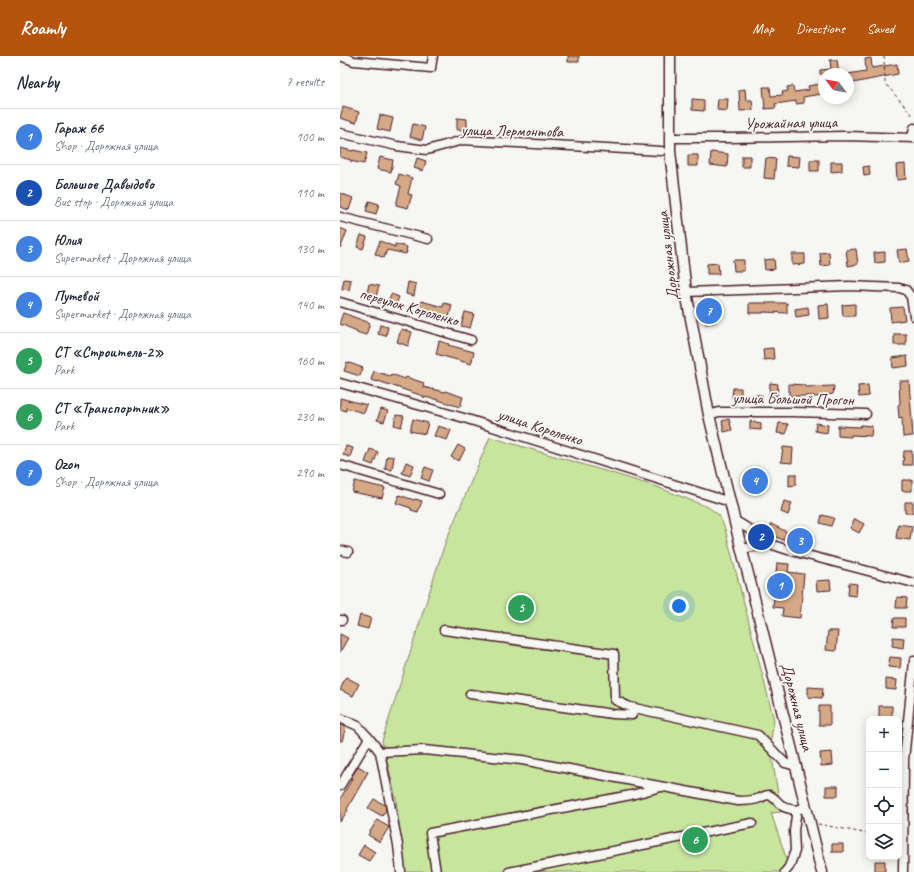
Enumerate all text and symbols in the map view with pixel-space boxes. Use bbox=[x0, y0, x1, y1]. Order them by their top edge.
text: Roamly bbox=[20, 16, 66, 40]
text: Map bbox=[753, 20, 774, 37]
text: Directions bbox=[796, 20, 845, 37]
text: Saved bbox=[867, 20, 894, 37]
north arrow bbox=[818, 68, 854, 104]
text: Nearby bbox=[16, 72, 59, 93]
text: 7 results bbox=[286, 74, 324, 90]
street label: Урожайная улица bbox=[745, 112, 839, 134]
text: Гараж 66 bbox=[54, 119, 103, 138]
street label: улица Лермонтова bbox=[460, 120, 564, 142]
text: 1 bbox=[26, 129, 32, 145]
text: 100 m bbox=[296, 129, 324, 145]
text: Shop · Дорожная улица bbox=[54, 138, 158, 154]
text: Большое Давыдово bbox=[54, 175, 154, 194]
text: 2 bbox=[26, 185, 32, 201]
text: 110 m bbox=[296, 185, 324, 201]
text: Bus stop · Дорожная улица bbox=[54, 194, 173, 210]
street label: Дорожная улица bbox=[652, 209, 683, 302]
text: Юлия bbox=[54, 231, 81, 250]
text: 3 bbox=[26, 241, 32, 257]
text: 130 m bbox=[296, 241, 324, 257]
text: Supermarket · Дорожная улица bbox=[54, 250, 191, 266]
street label: переулок Короленко bbox=[357, 283, 463, 331]
text: Путевой bbox=[54, 287, 99, 306]
pin: 7 bbox=[696, 296, 722, 326]
text: 4 bbox=[26, 297, 32, 313]
text: 140 m bbox=[296, 297, 324, 313]
text: Supermarket · Дорожная улица bbox=[54, 306, 191, 322]
text: СТ «Строитель-2» bbox=[54, 343, 164, 362]
text: 5 bbox=[26, 353, 32, 369]
text: 160 m bbox=[296, 353, 324, 369]
text: Park bbox=[54, 362, 75, 378]
street label: улица Большой Прогон bbox=[731, 388, 855, 410]
text: СТ «Транспортник» bbox=[54, 399, 169, 418]
street label: улица Короленко bbox=[494, 404, 586, 450]
text: 6 bbox=[26, 409, 32, 425]
text: 230 m bbox=[296, 409, 324, 425]
text: Park bbox=[54, 418, 75, 434]
text: Ozon bbox=[54, 455, 79, 474]
text: 7 bbox=[26, 465, 32, 481]
text: 290 m bbox=[296, 465, 324, 481]
pin: 4 bbox=[742, 466, 768, 496]
text: Shop · Дорожная улица bbox=[54, 474, 158, 490]
pin: 2 bbox=[748, 522, 774, 552]
pin: 3 bbox=[787, 526, 813, 556]
pin: 1 bbox=[767, 571, 793, 601]
pin: 5 bbox=[508, 593, 534, 623]
your location bbox=[669, 596, 689, 616]
street label: Дорожная улица bbox=[776, 661, 818, 754]
map controls bbox=[866, 716, 902, 860]
button: + bbox=[866, 716, 902, 752]
button: − bbox=[866, 752, 902, 788]
button: locate bbox=[866, 788, 902, 824]
button: layers bbox=[866, 824, 902, 860]
pin: 6 bbox=[682, 825, 708, 855]

